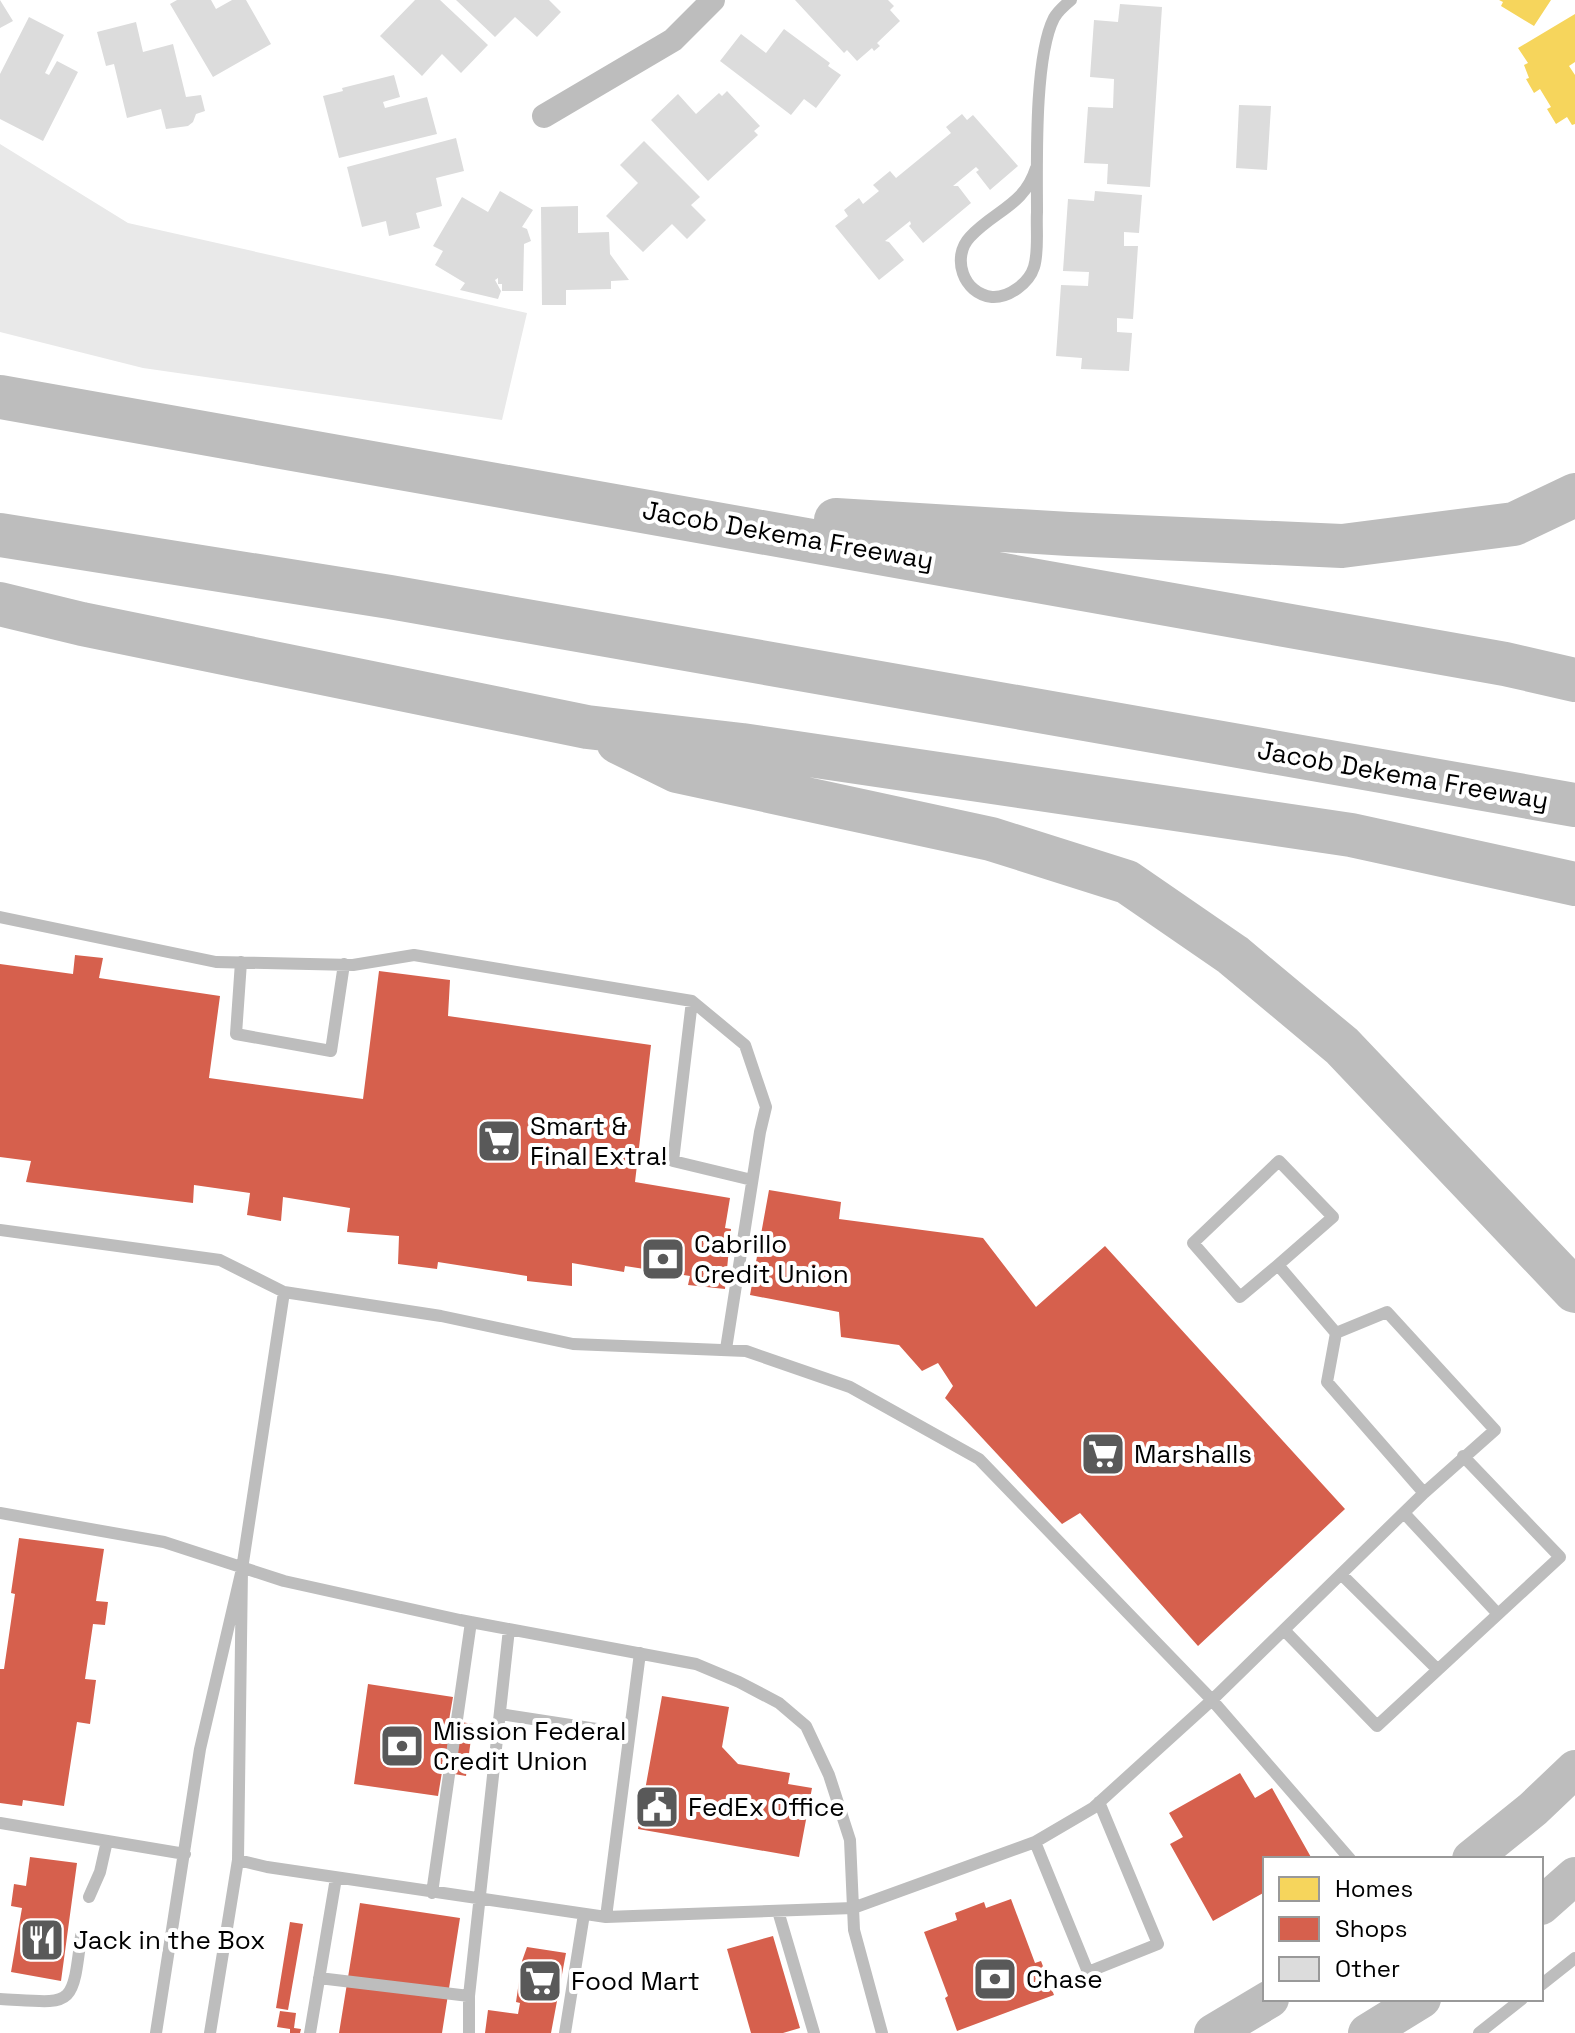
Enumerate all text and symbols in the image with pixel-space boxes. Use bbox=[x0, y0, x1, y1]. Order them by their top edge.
street label: Jacob Dekema Freeway bbox=[640, 493, 936, 577]
street label: Jacob Dekema Freeway bbox=[1255, 733, 1551, 817]
place label: Smart & Final Extra! bbox=[530, 1109, 667, 1173]
supermarket icon: Smart & Final Extra! bbox=[475, 1117, 523, 1165]
place label: Cabrillo Credit Union bbox=[694, 1227, 849, 1291]
bank icon: Cabrillo Credit Union bbox=[639, 1235, 687, 1283]
supermarket icon: Marshalls bbox=[1079, 1430, 1127, 1478]
place label: Marshalls bbox=[1134, 1437, 1252, 1471]
place label: Mission Federal Credit Union bbox=[433, 1714, 626, 1778]
bank icon: Mission Federal Credit Union bbox=[378, 1722, 426, 1770]
public building icon: FedEx Office bbox=[633, 1783, 681, 1831]
place label: FedEx Office bbox=[688, 1790, 845, 1824]
legend bbox=[1263, 1857, 1543, 2001]
text: Homes bbox=[1335, 1873, 1413, 1904]
text: Shops bbox=[1335, 1913, 1407, 1944]
restaurant icon: Jack in the Box bbox=[18, 1916, 66, 1964]
place label: Jack in the Box bbox=[73, 1923, 265, 1957]
text: Other bbox=[1335, 1953, 1400, 1984]
bank icon: Chase bbox=[971, 1955, 1019, 2003]
supermarket icon: Food Mart bbox=[516, 1957, 564, 2005]
place label: Chase bbox=[1026, 1962, 1103, 1996]
place label: Food Mart bbox=[571, 1964, 700, 1998]

